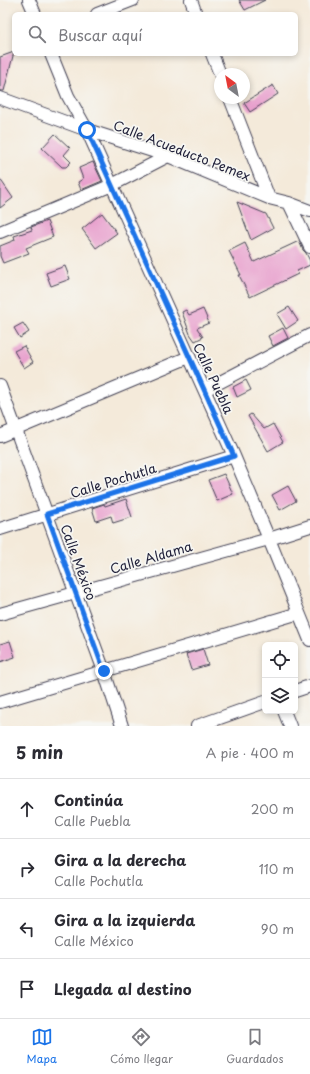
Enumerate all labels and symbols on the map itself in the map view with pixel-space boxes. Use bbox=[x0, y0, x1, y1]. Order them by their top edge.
north arrow bbox=[214, 68, 250, 104]
street label: Calle Acueducto Pemex bbox=[111, 115, 253, 185]
route start bbox=[78, 121, 96, 139]
street label: Calle Puebla bbox=[189, 339, 239, 418]
street label: Calle Pochutla bbox=[68, 458, 159, 502]
street label: Calle México bbox=[56, 521, 102, 603]
street label: Calle Aldama bbox=[108, 536, 195, 578]
route end bbox=[95, 662, 113, 680]

